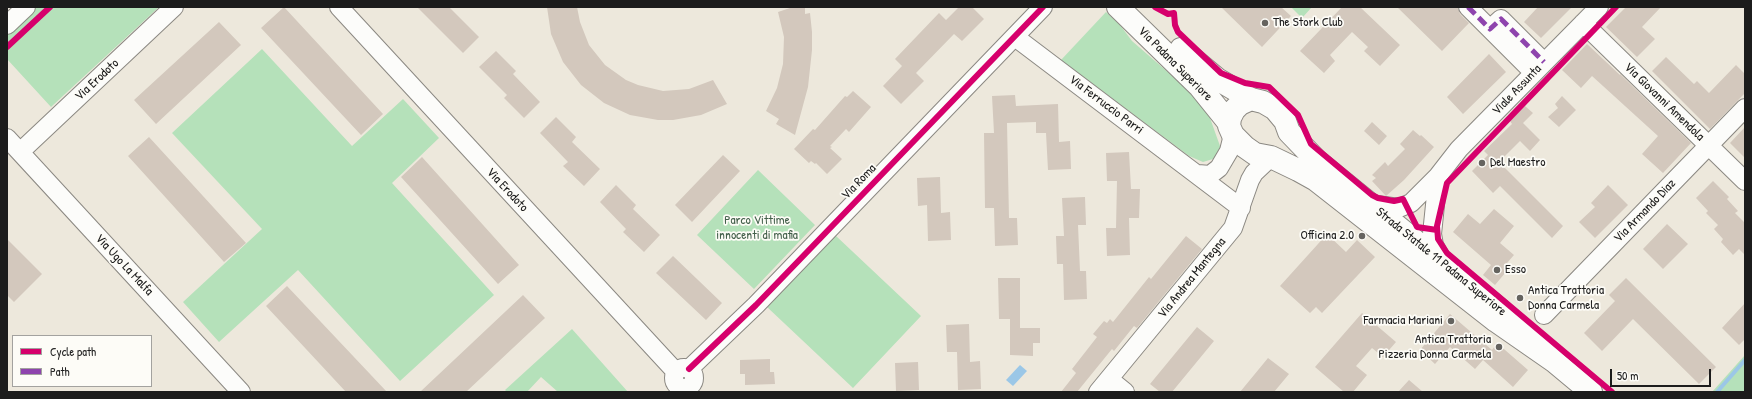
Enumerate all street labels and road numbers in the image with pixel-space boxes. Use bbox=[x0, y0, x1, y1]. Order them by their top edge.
street label: Via Padana Superiore bbox=[1134, 23, 1216, 105]
street label: Via Erodoto bbox=[72, 56, 122, 104]
street label: Via Giovanni Amendola bbox=[1621, 60, 1707, 144]
street label: Viale Assunta bbox=[1489, 62, 1545, 118]
street label: Via Ferruccio Parri bbox=[1066, 72, 1146, 138]
street label: Via Roma bbox=[838, 161, 880, 203]
street label: Via Erodoto bbox=[483, 165, 531, 215]
street label: Via Armando Diaz bbox=[1611, 176, 1679, 246]
street label: Strada Statale 11 Padana Superiore bbox=[1373, 204, 1509, 320]
street label: Via Ugo La Malfa bbox=[92, 231, 156, 299]
street label: Via Andrea Mantegna bbox=[1155, 235, 1229, 321]

